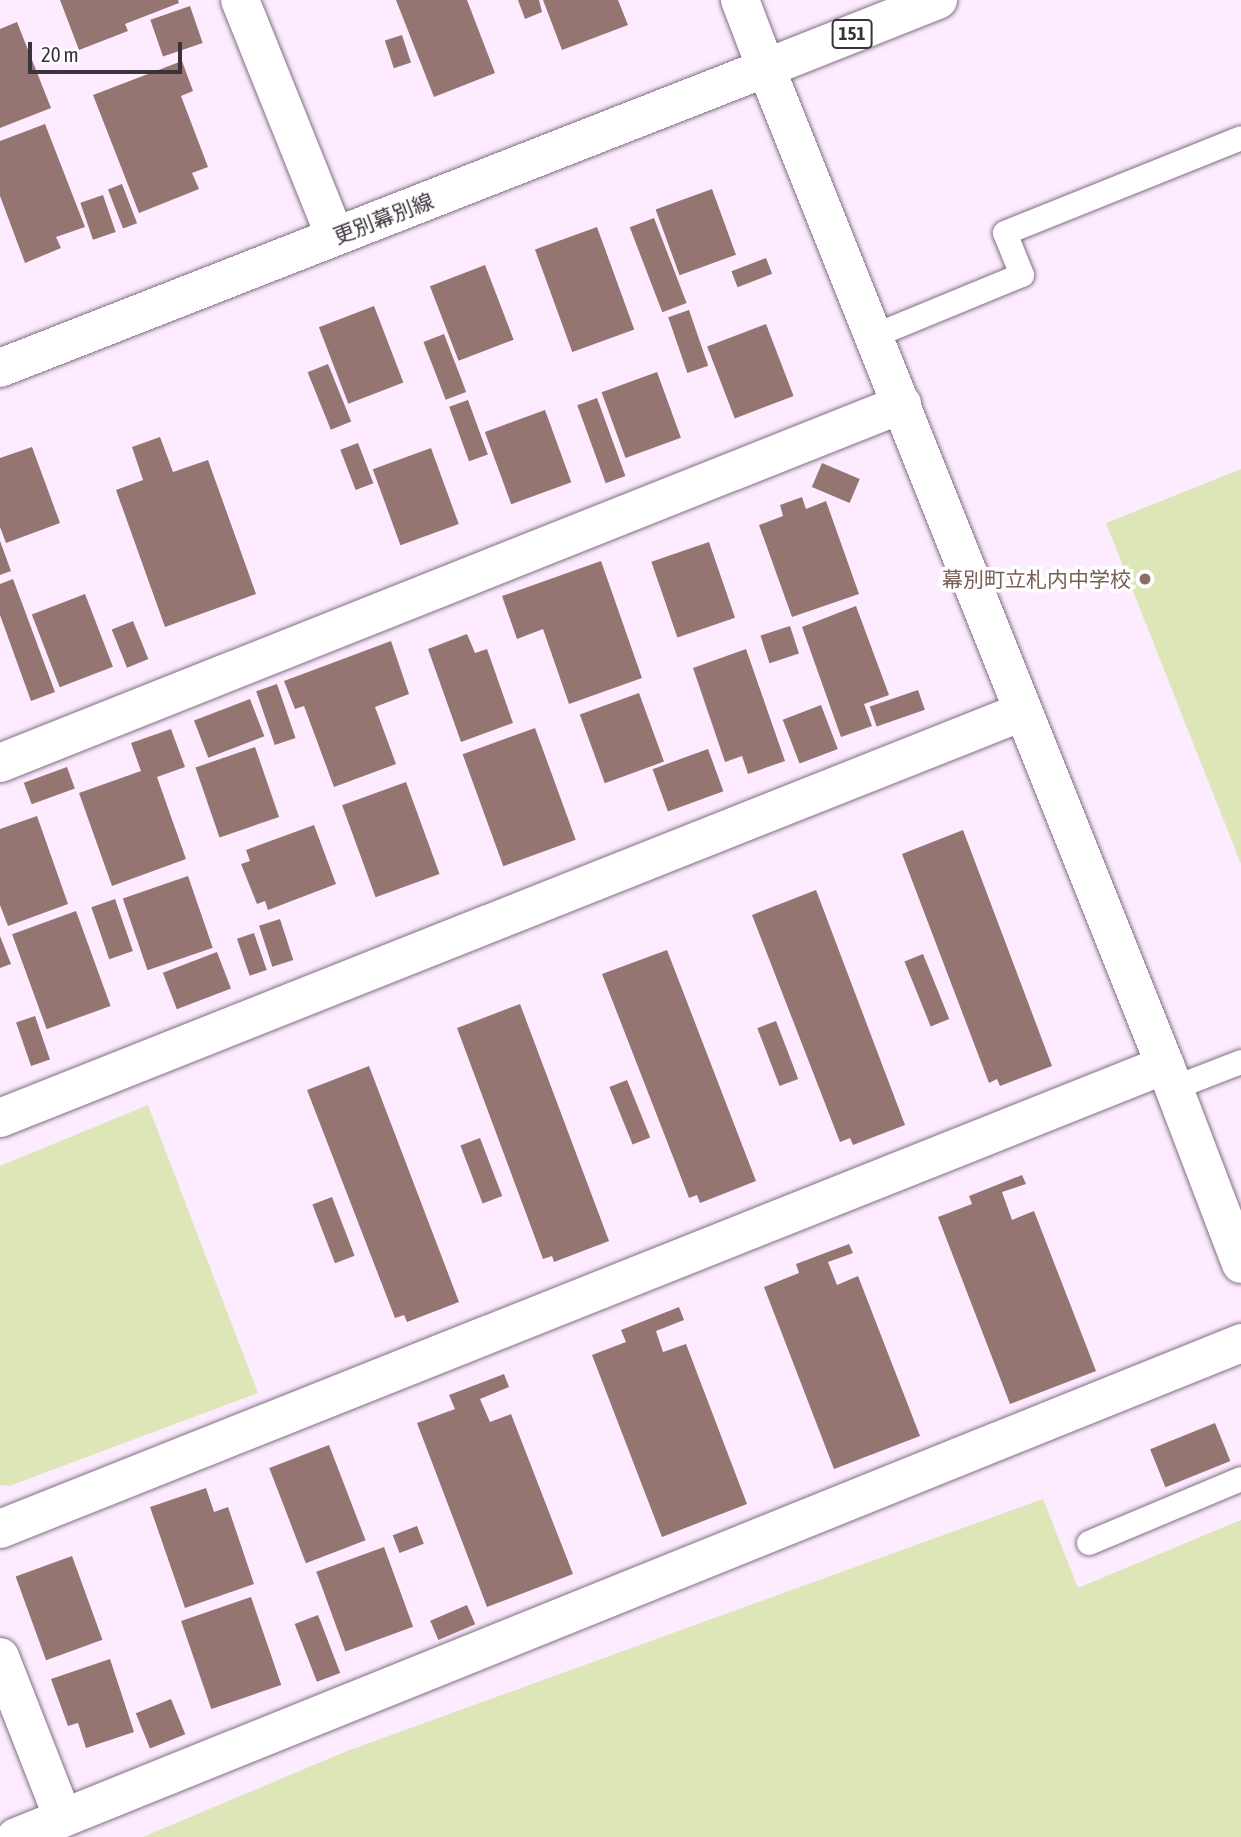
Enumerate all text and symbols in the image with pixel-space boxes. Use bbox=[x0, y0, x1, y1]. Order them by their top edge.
road number: 151 bbox=[831, 18, 873, 50]
scale bar bbox=[32, 28, 186, 72]
text: 20 m bbox=[41, 42, 79, 66]
street label: 更別幕別線 bbox=[329, 187, 437, 249]
place label: 幕別町立札内中学校 bbox=[942, 566, 1131, 592]
marker: 幕別町立札内中学校 bbox=[1137, 571, 1153, 587]

